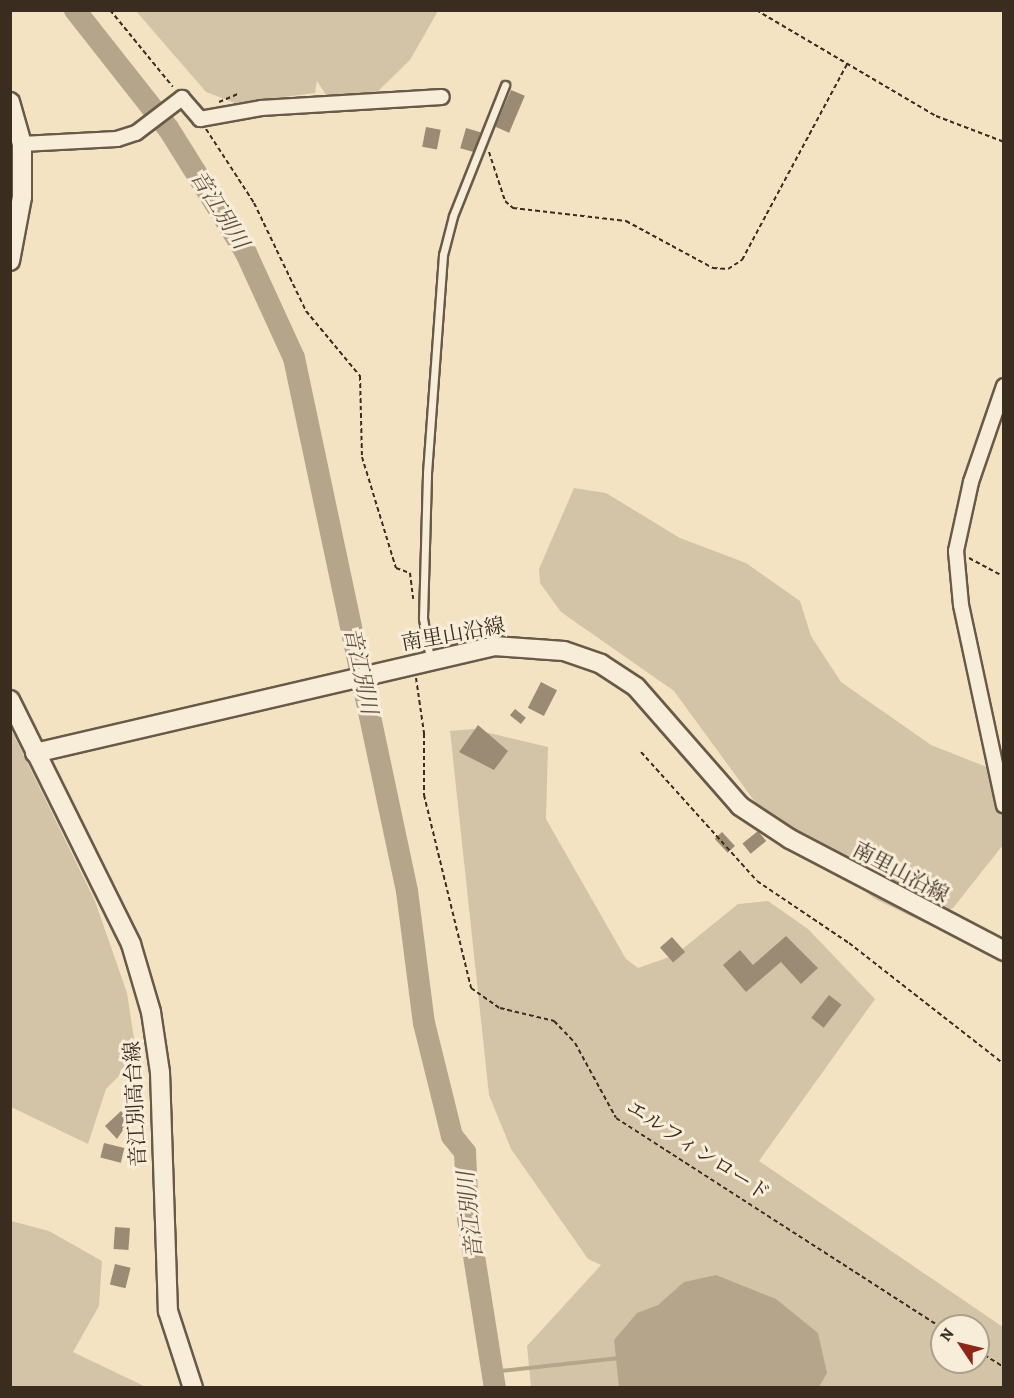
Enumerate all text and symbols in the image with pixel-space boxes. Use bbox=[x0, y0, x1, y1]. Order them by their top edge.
water label: 音江別川 bbox=[184, 166, 254, 254]
street label: 南里山沿線 bbox=[399, 612, 507, 656]
water label: 音江別川 bbox=[338, 625, 382, 717]
street label: 南里山沿線 bbox=[849, 836, 953, 908]
street label: 音江別高台線 bbox=[119, 1040, 151, 1168]
street label: エルフィンロード bbox=[621, 1094, 775, 1206]
water label: 音江別川 bbox=[453, 1170, 489, 1260]
north arrow bbox=[930, 1314, 990, 1374]
text: N bbox=[935, 1324, 959, 1346]

